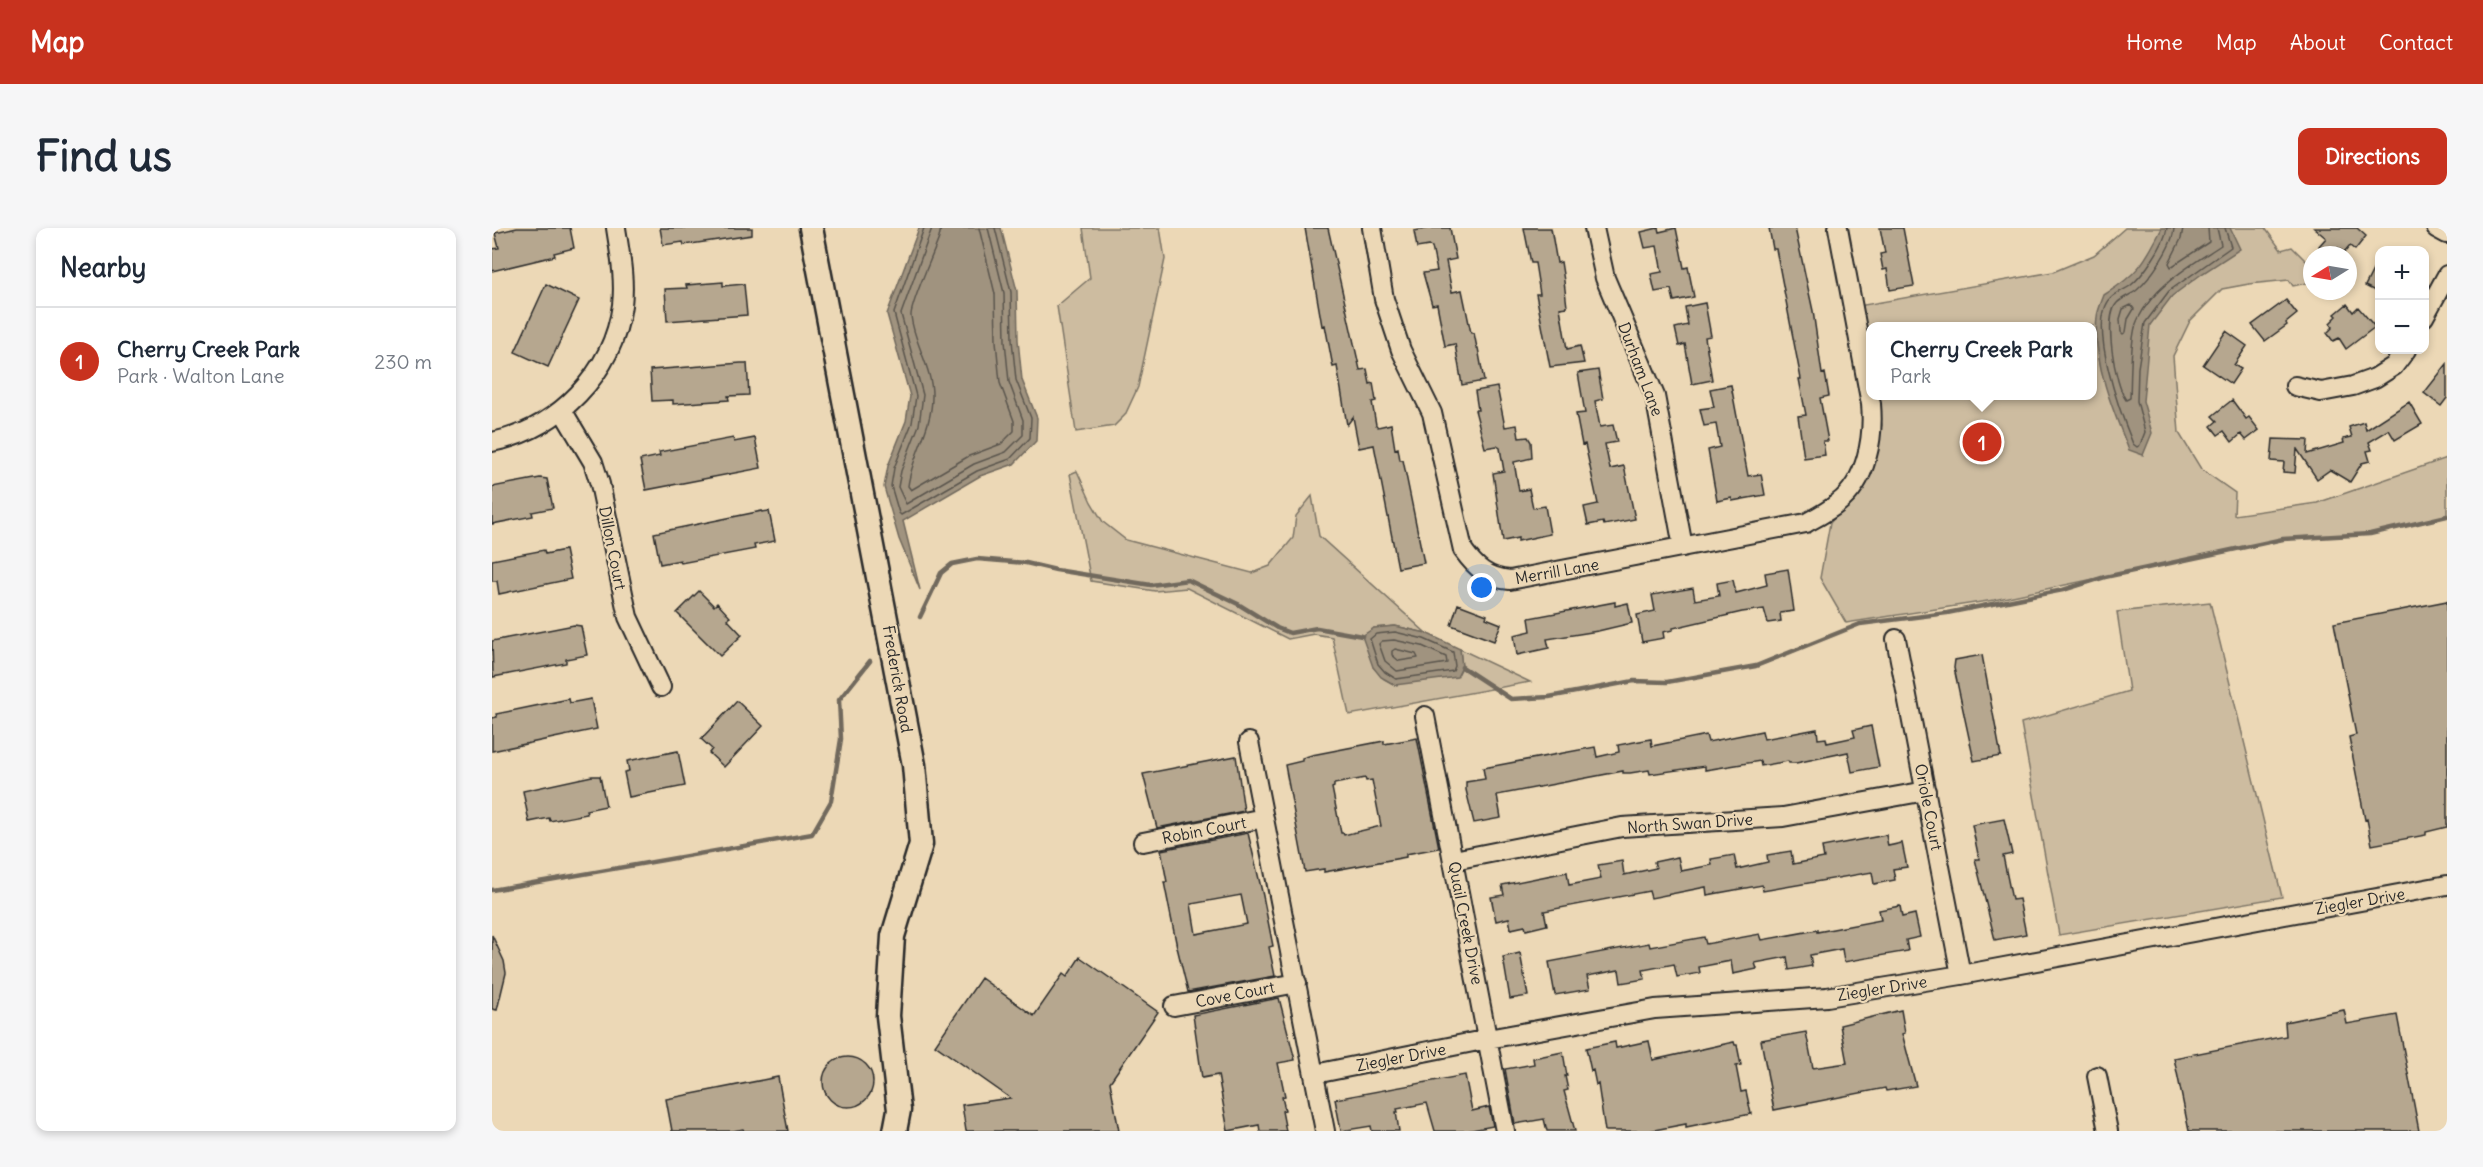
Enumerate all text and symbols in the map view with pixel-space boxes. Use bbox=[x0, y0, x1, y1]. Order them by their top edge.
text: Map bbox=[30, 24, 84, 60]
text: Home bbox=[2126, 29, 2183, 56]
text: Map bbox=[2216, 29, 2257, 56]
text: About bbox=[2290, 29, 2346, 56]
text: Contact bbox=[2379, 29, 2453, 56]
button: Directions bbox=[2298, 128, 2447, 185]
text: Find us bbox=[36, 130, 172, 182]
north arrow bbox=[2303, 246, 2357, 300]
map controls bbox=[2375, 246, 2429, 354]
button: + bbox=[2375, 246, 2429, 300]
text: Nearby bbox=[60, 251, 146, 284]
button: − bbox=[2375, 300, 2429, 354]
street label: Durham Lane bbox=[1614, 319, 1668, 419]
popup bbox=[1866, 322, 2097, 400]
text: Cherry Creek Park bbox=[117, 335, 300, 363]
text: Cherry Creek Park bbox=[1890, 335, 2073, 363]
text: 1 bbox=[76, 349, 83, 374]
text: 230 m bbox=[374, 349, 432, 374]
text: Park · Walton Lane bbox=[117, 363, 285, 388]
text: Park bbox=[1890, 363, 1931, 388]
pin: 1 bbox=[1962, 420, 2002, 464]
street label: Dillon Court bbox=[595, 504, 631, 592]
street label: Merrill Lane bbox=[1514, 554, 1600, 588]
your location bbox=[1467, 573, 1496, 602]
street label: Frederick Road bbox=[879, 624, 917, 734]
street label: Oriole Court bbox=[1911, 762, 1947, 853]
street label: North Swan Drive bbox=[1626, 809, 1754, 837]
street label: Robin Court bbox=[1160, 812, 1248, 848]
street label: Quail Creek Drive bbox=[1444, 860, 1488, 986]
street label: Ziegler Drive bbox=[2314, 883, 2406, 919]
street label: Ziegler Drive bbox=[1836, 971, 1928, 1005]
street label: Cove Court bbox=[1194, 976, 1277, 1011]
street label: Ziegler Drive bbox=[1355, 1039, 1447, 1075]

